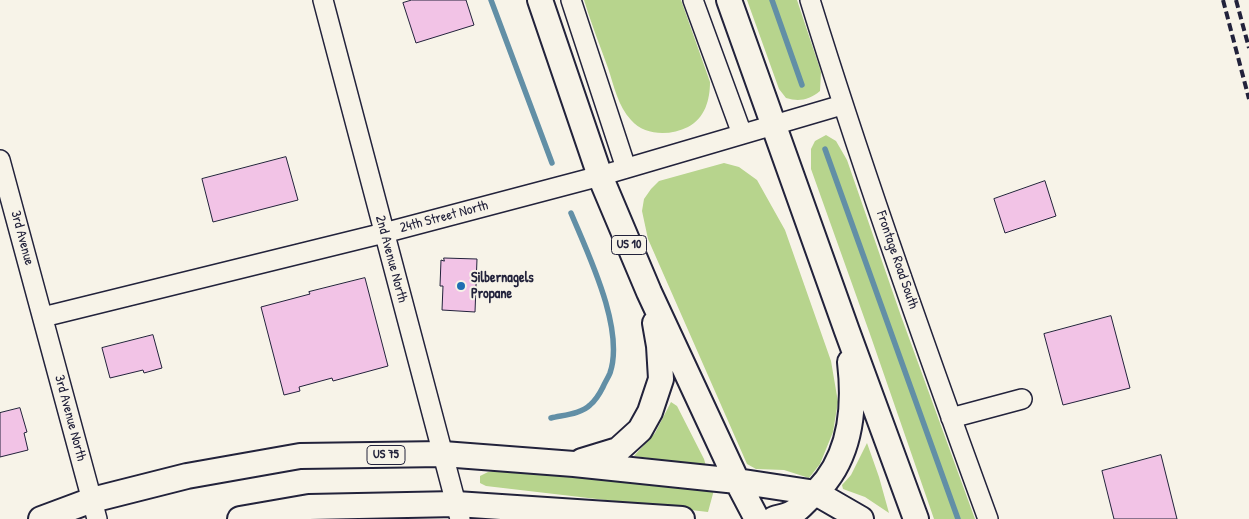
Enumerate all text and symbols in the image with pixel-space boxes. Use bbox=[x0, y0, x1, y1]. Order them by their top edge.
street label: 24th Street North bbox=[398, 197, 490, 237]
street label: 3rd Avenue bbox=[7, 209, 37, 267]
street label: Frontage Road South bbox=[872, 209, 922, 311]
street label: 2nd Avenue North bbox=[371, 214, 411, 304]
road number: US 10 bbox=[612, 236, 646, 254]
place label: Silbernagels Propane bbox=[471, 270, 534, 302]
marker: Silbernagels Propane bbox=[455, 280, 467, 292]
street label: 3rd Avenue North bbox=[50, 373, 90, 463]
road number: US 75 bbox=[367, 446, 405, 464]

